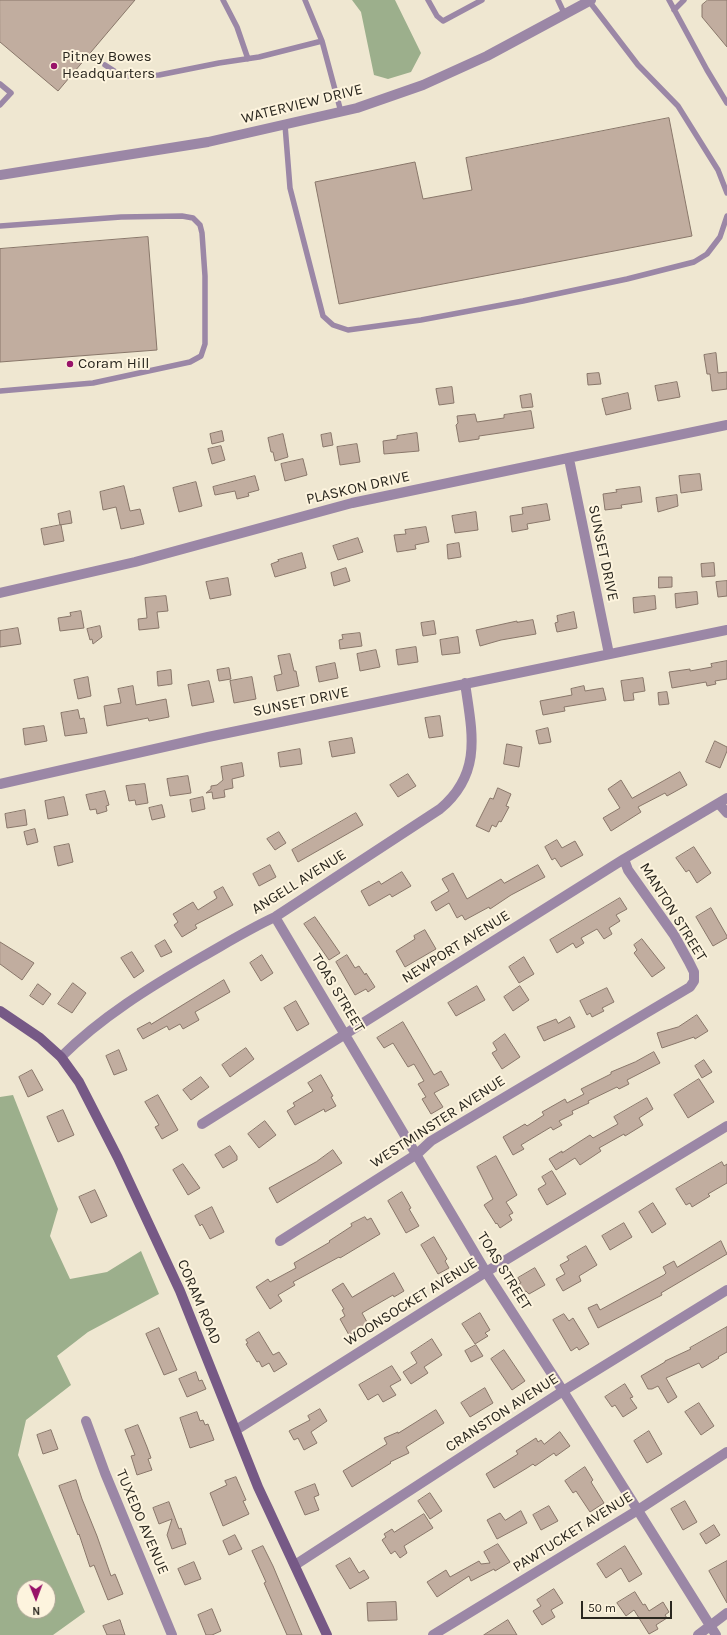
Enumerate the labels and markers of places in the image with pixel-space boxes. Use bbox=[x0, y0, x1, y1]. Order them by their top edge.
place label: Pitney Bowes Headquarters bbox=[62, 48, 155, 83]
marker: Pitney Bowes Headquarters bbox=[49, 61, 59, 71]
place label: Coram Hill bbox=[78, 355, 150, 373]
marker: Coram Hill bbox=[65, 359, 75, 369]

